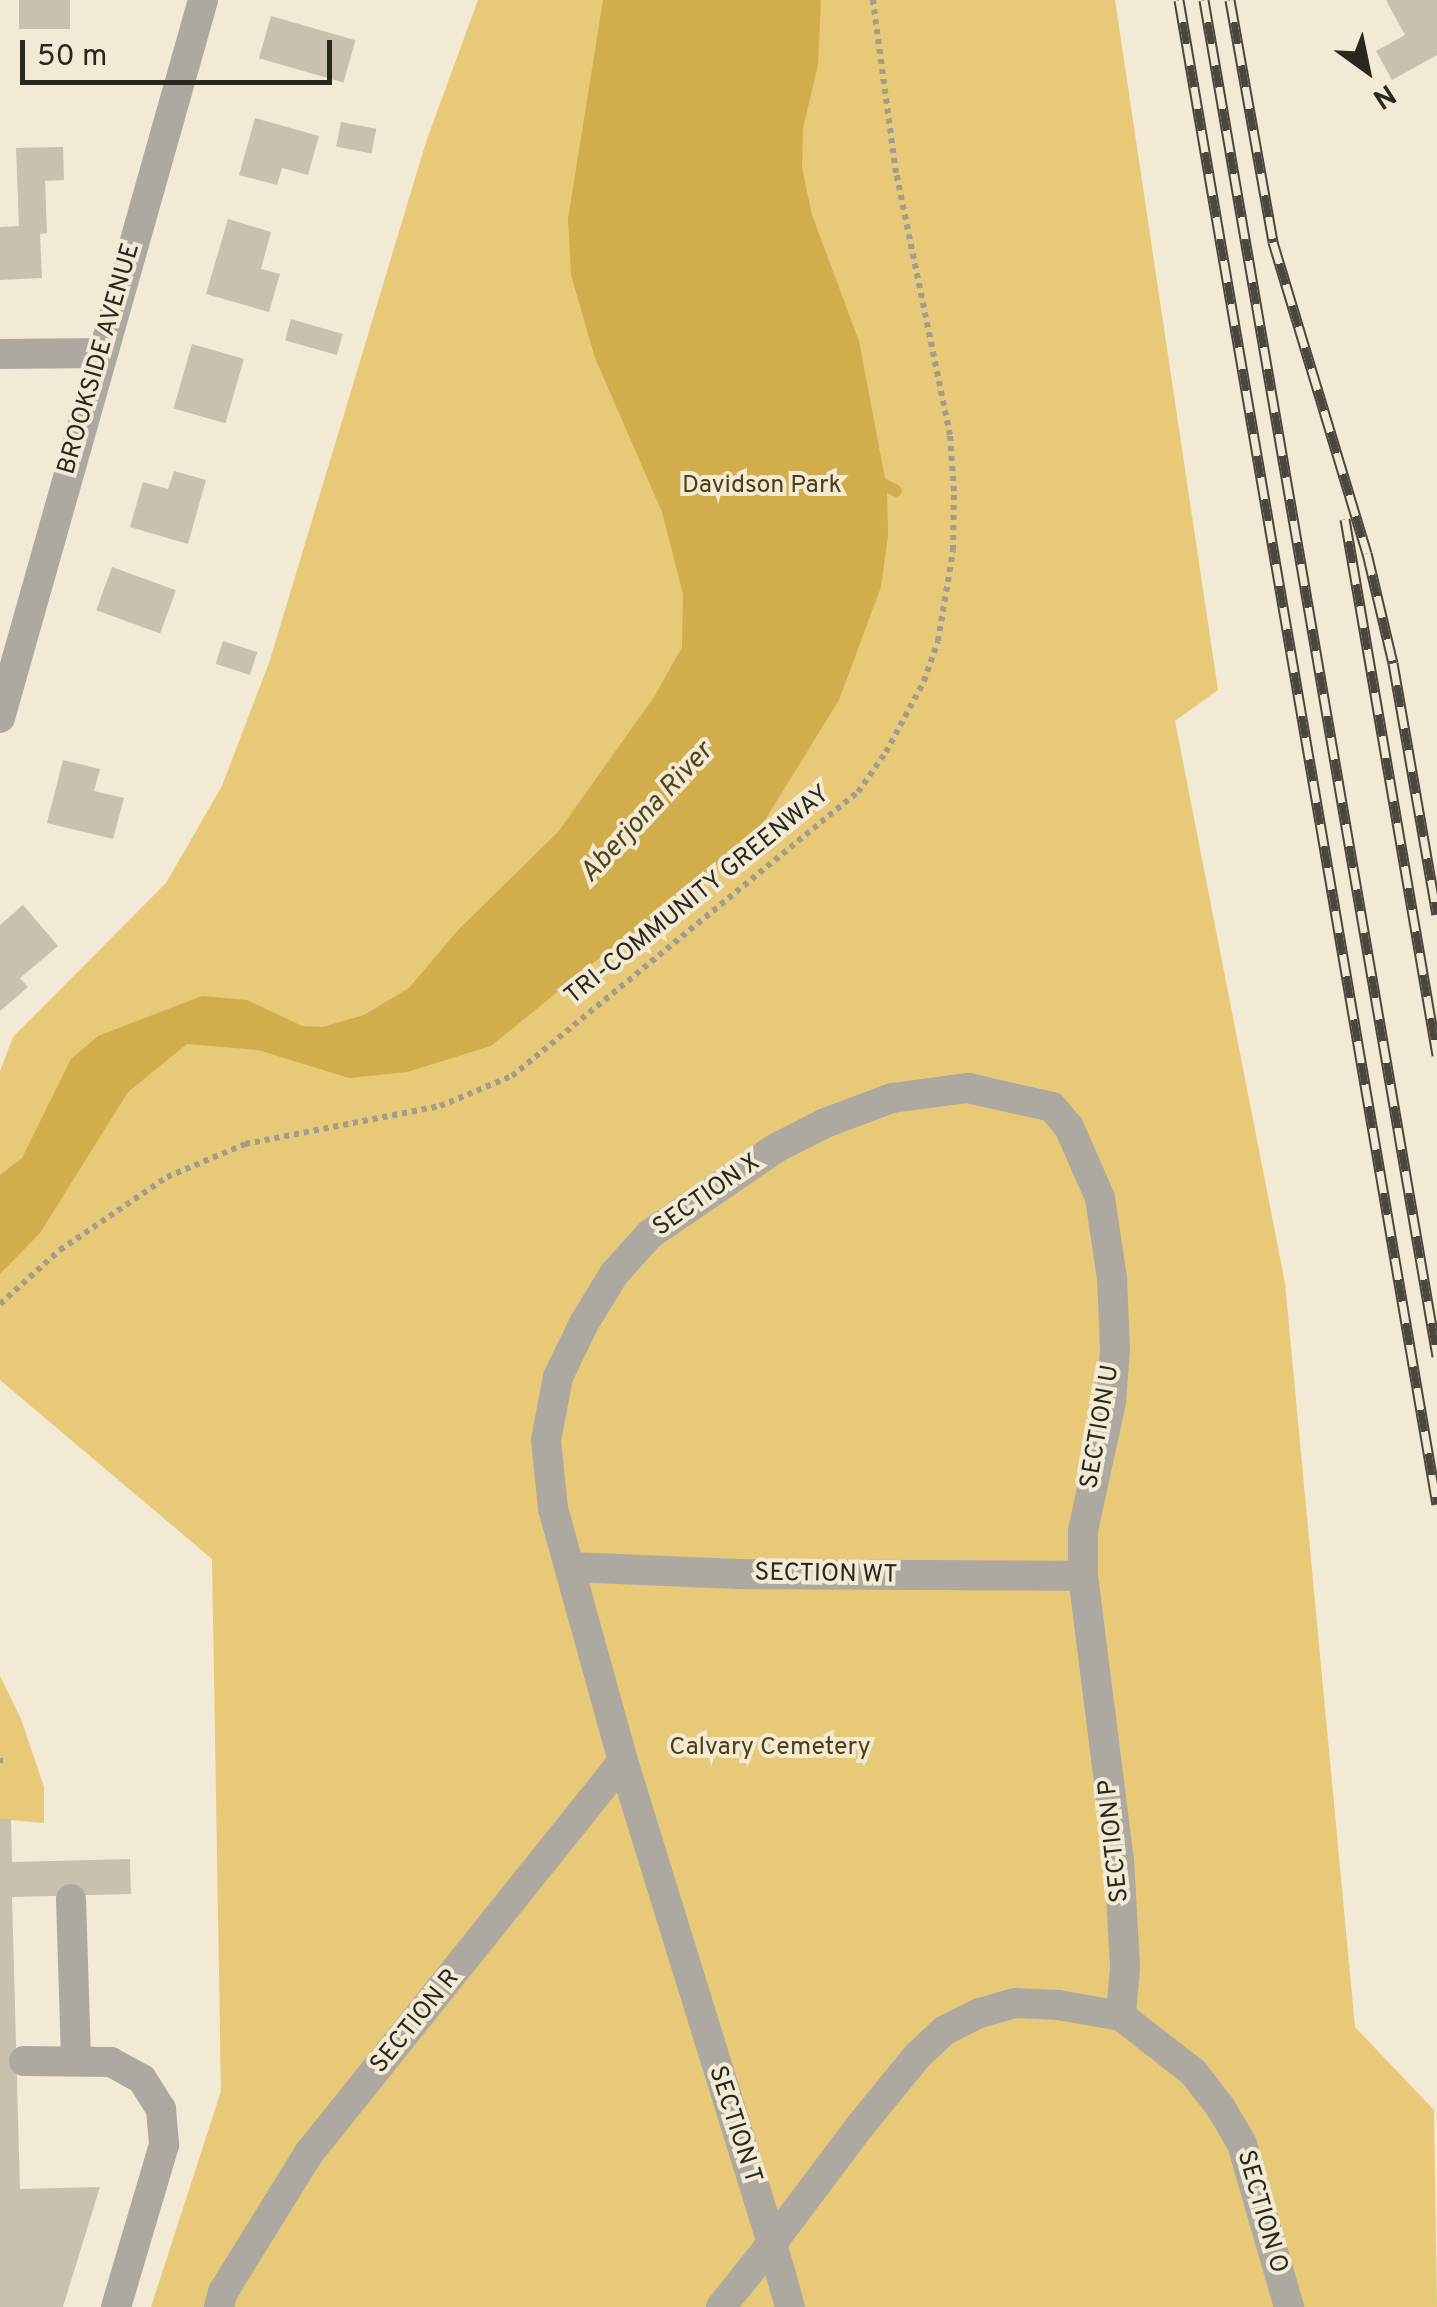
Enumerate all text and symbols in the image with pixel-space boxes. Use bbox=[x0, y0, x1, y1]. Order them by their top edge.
scale bar bbox=[25, 20, 338, 82]
north arrow bbox=[1317, 20, 1417, 120]
text: 50 m bbox=[37, 39, 107, 76]
text: N bbox=[1365, 75, 1402, 116]
street label: BROOKSIDE AVENUE bbox=[53, 240, 147, 478]
park label: Davidson Park bbox=[682, 471, 842, 501]
water label: Aberjona River bbox=[573, 736, 721, 890]
street label: TRI-COMMUNITY GREENWAY bbox=[559, 780, 837, 1012]
street label: SECTION X bbox=[648, 1148, 766, 1244]
street label: SECTION U bbox=[1075, 1363, 1127, 1491]
street label: SECTION WT bbox=[754, 1559, 898, 1591]
park label: Calvary Cemetery bbox=[669, 1733, 871, 1763]
street label: SECTION P bbox=[1094, 1778, 1136, 1904]
street label: SECTION R bbox=[365, 1964, 467, 2080]
street label: SECTION T bbox=[701, 2062, 767, 2188]
street label: SECTION O bbox=[1229, 2147, 1293, 2277]

